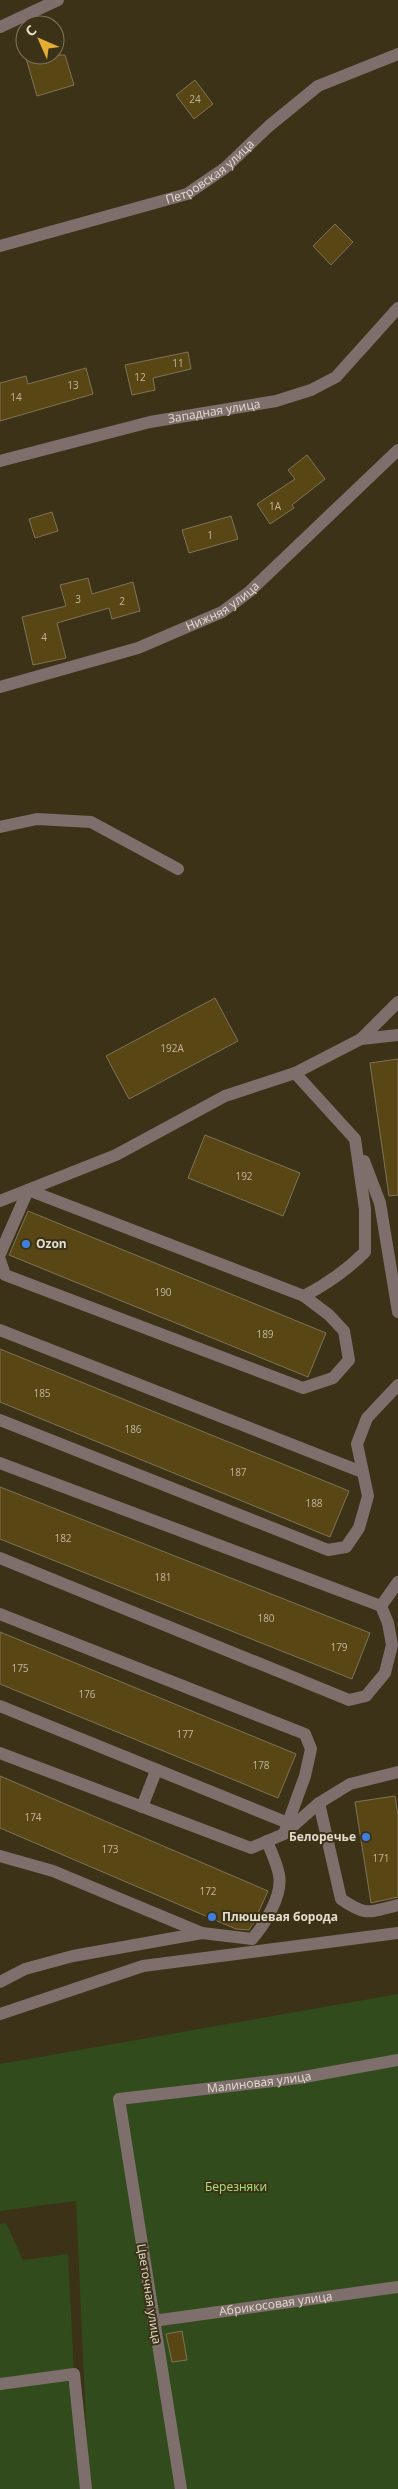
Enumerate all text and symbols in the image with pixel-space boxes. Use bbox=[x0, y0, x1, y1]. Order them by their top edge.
north arrow bbox=[15, 15, 65, 65]
text: С bbox=[21, 21, 40, 40]
house number: 24 bbox=[189, 92, 201, 106]
street label: Петровская улица bbox=[163, 135, 258, 208]
house number: 11 bbox=[172, 356, 184, 370]
house number: 12 bbox=[134, 370, 146, 384]
house number: 13 bbox=[67, 378, 79, 392]
house number: 14 bbox=[10, 390, 22, 404]
street label: Западная улица bbox=[167, 395, 262, 427]
house number: 1А bbox=[269, 499, 282, 513]
house number: 1 bbox=[207, 528, 213, 542]
street label: Нижняя улица bbox=[183, 577, 263, 635]
house number: 3 bbox=[75, 592, 81, 606]
house number: 2 bbox=[119, 594, 125, 608]
house number: 4 bbox=[41, 630, 47, 644]
house number: 192А bbox=[160, 1041, 184, 1055]
house number: 192 bbox=[235, 1169, 253, 1183]
place label: Ozon bbox=[36, 1235, 67, 1252]
marker: Ozon bbox=[20, 1238, 32, 1250]
house number: 190 bbox=[154, 1285, 172, 1299]
house number: 189 bbox=[256, 1327, 274, 1341]
house number: 185 bbox=[33, 1386, 51, 1400]
house number: 186 bbox=[124, 1422, 142, 1436]
house number: 187 bbox=[229, 1465, 247, 1479]
house number: 188 bbox=[305, 1496, 323, 1510]
house number: 182 bbox=[54, 1531, 72, 1545]
house number: 181 bbox=[154, 1570, 172, 1584]
house number: 180 bbox=[257, 1611, 275, 1625]
house number: 179 bbox=[330, 1640, 348, 1654]
house number: 175 bbox=[11, 1661, 29, 1675]
house number: 176 bbox=[78, 1687, 96, 1701]
house number: 177 bbox=[176, 1727, 194, 1741]
house number: 178 bbox=[252, 1758, 270, 1772]
house number: 174 bbox=[24, 1810, 42, 1824]
place label: Белоречье bbox=[289, 1828, 356, 1845]
marker: Белоречье bbox=[360, 1831, 372, 1843]
house number: 173 bbox=[101, 1842, 119, 1856]
house number: 171 bbox=[372, 1851, 390, 1865]
house number: 172 bbox=[199, 1884, 217, 1898]
place label: Плюшевая борода bbox=[222, 1908, 338, 1925]
marker: Плюшевая борода bbox=[206, 1911, 218, 1923]
street label: Малиновая улица bbox=[206, 2067, 313, 2097]
park label: Березняки bbox=[205, 2178, 267, 2195]
street label: Цветочная улица bbox=[133, 2243, 166, 2345]
street label: Абрикосовая улица bbox=[218, 2287, 333, 2320]

